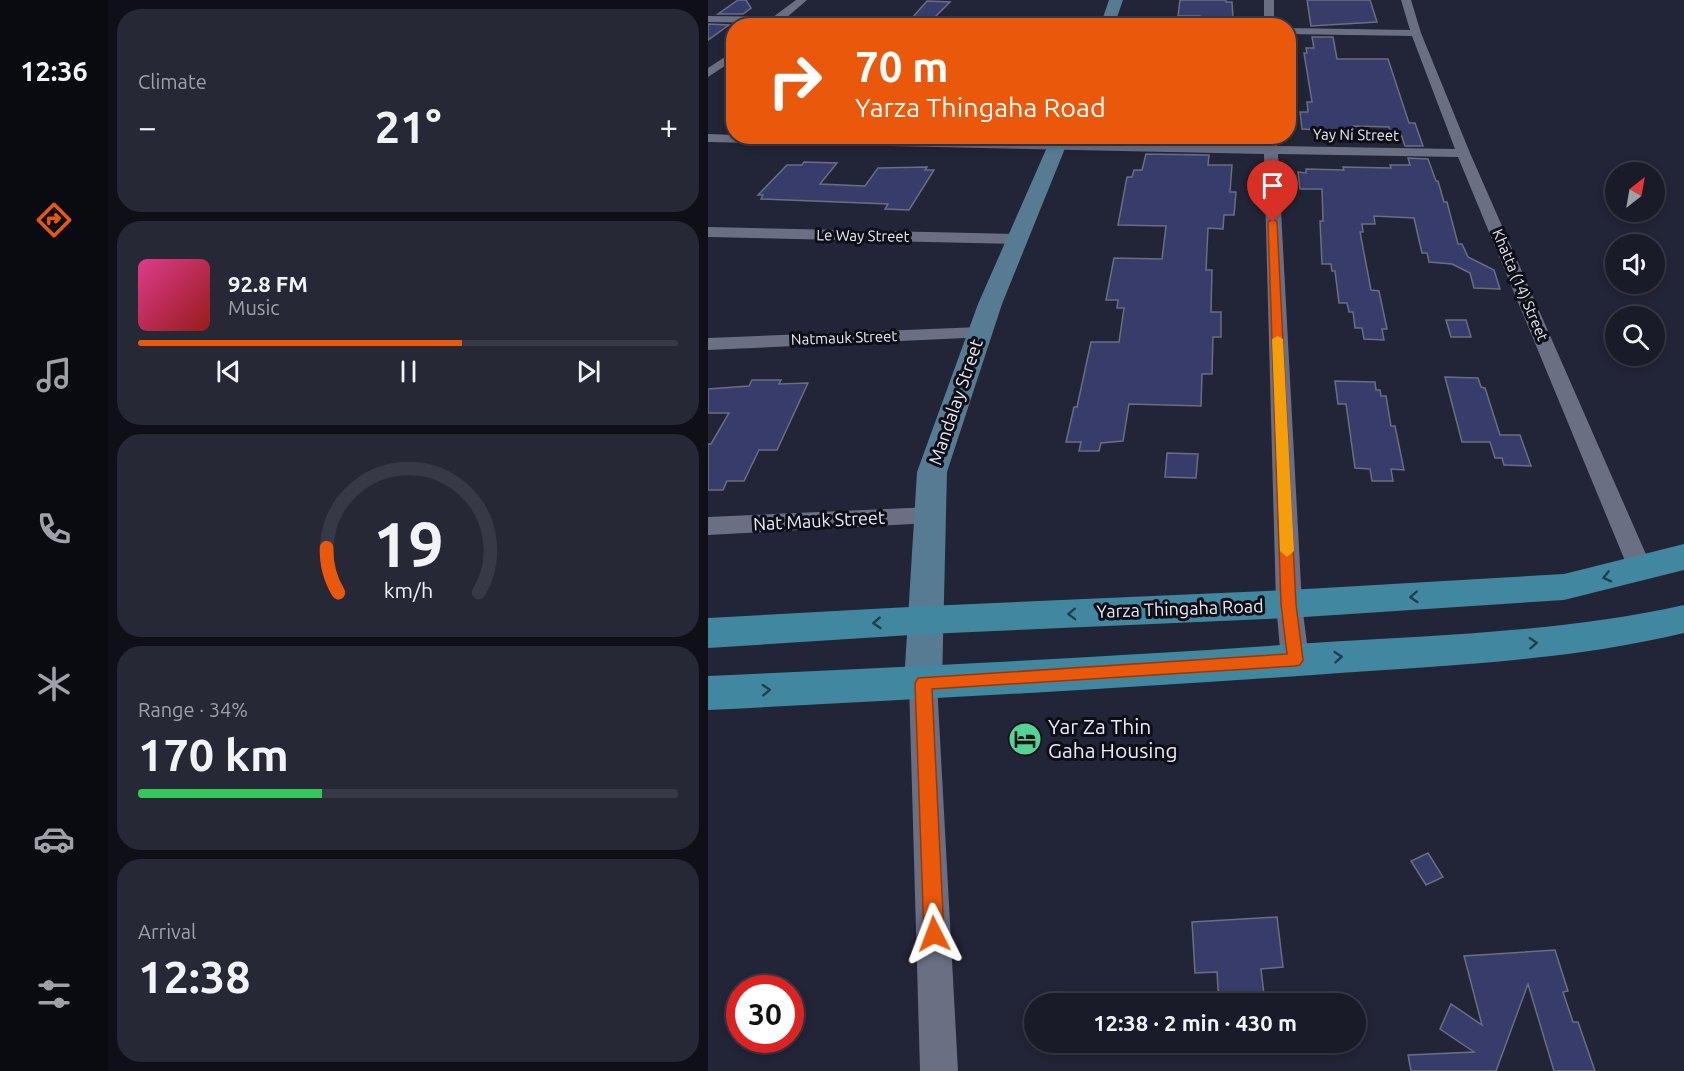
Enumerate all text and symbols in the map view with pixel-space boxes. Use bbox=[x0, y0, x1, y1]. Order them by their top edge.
icon: right bbox=[756, 42, 834, 120]
text: 70 m bbox=[855, 43, 949, 90]
text: 12:36 bbox=[20, 56, 88, 86]
text: Climate bbox=[138, 70, 207, 93]
text: Yarza Thingaha Road bbox=[855, 92, 1106, 122]
text: 21° bbox=[375, 101, 441, 152]
text: − bbox=[138, 108, 157, 145]
text: + bbox=[659, 108, 678, 145]
street label: Yay Ni Street bbox=[1313, 125, 1399, 144]
pin bbox=[1247, 160, 1298, 222]
north arrow bbox=[1605, 162, 1665, 222]
map controls bbox=[1605, 162, 1665, 366]
icon: arrive bbox=[1256, 169, 1289, 202]
icon: directions bbox=[33, 199, 75, 241]
street label: Le Way Street bbox=[816, 226, 910, 245]
street label: Khatta (14) Street bbox=[1489, 226, 1552, 343]
button: sound bbox=[1605, 234, 1665, 294]
text: 92.8 FM bbox=[228, 271, 308, 296]
text: Music bbox=[228, 296, 280, 319]
button: search bbox=[1605, 306, 1665, 366]
street label: Natmauk Street bbox=[790, 327, 898, 348]
street label: Mandalay Street bbox=[924, 336, 986, 467]
icon: music bbox=[33, 354, 75, 396]
icon: previous bbox=[212, 355, 245, 388]
icon: pause bbox=[392, 355, 425, 388]
icon: next bbox=[572, 355, 605, 388]
street label: Nat Mauk Street bbox=[753, 507, 885, 533]
icon: phone bbox=[33, 508, 75, 550]
text: 19 bbox=[373, 509, 443, 579]
one-way arrow bbox=[1602, 569, 1612, 582]
text: km/h bbox=[383, 578, 433, 602]
one-way arrow bbox=[1409, 590, 1418, 603]
street label: Yarza Thingaha Road bbox=[1096, 595, 1264, 621]
one-way arrow bbox=[1068, 607, 1077, 620]
one-way arrow bbox=[873, 616, 882, 629]
one-way arrow bbox=[1528, 636, 1537, 649]
one-way arrow bbox=[1334, 651, 1343, 664]
icon: climate bbox=[33, 663, 75, 705]
one-way arrow bbox=[762, 684, 771, 697]
text: Range · 34% bbox=[138, 698, 248, 721]
place label: Yar Za Thin Gaha Housing bbox=[1048, 714, 1178, 762]
hotel icon: Yar Za Thin Gaha Housing bbox=[1007, 721, 1043, 757]
text: 170 km bbox=[138, 729, 289, 780]
icon: car bbox=[33, 818, 75, 860]
position arrow bbox=[902, 902, 966, 966]
text: Arrival bbox=[138, 920, 196, 943]
text: 12:38 bbox=[138, 951, 251, 1002]
icon: filters bbox=[33, 973, 75, 1015]
speed limit sign: 30 bbox=[726, 975, 804, 1053]
text: 12:38 · 2 min · 430 m bbox=[1093, 1010, 1297, 1035]

